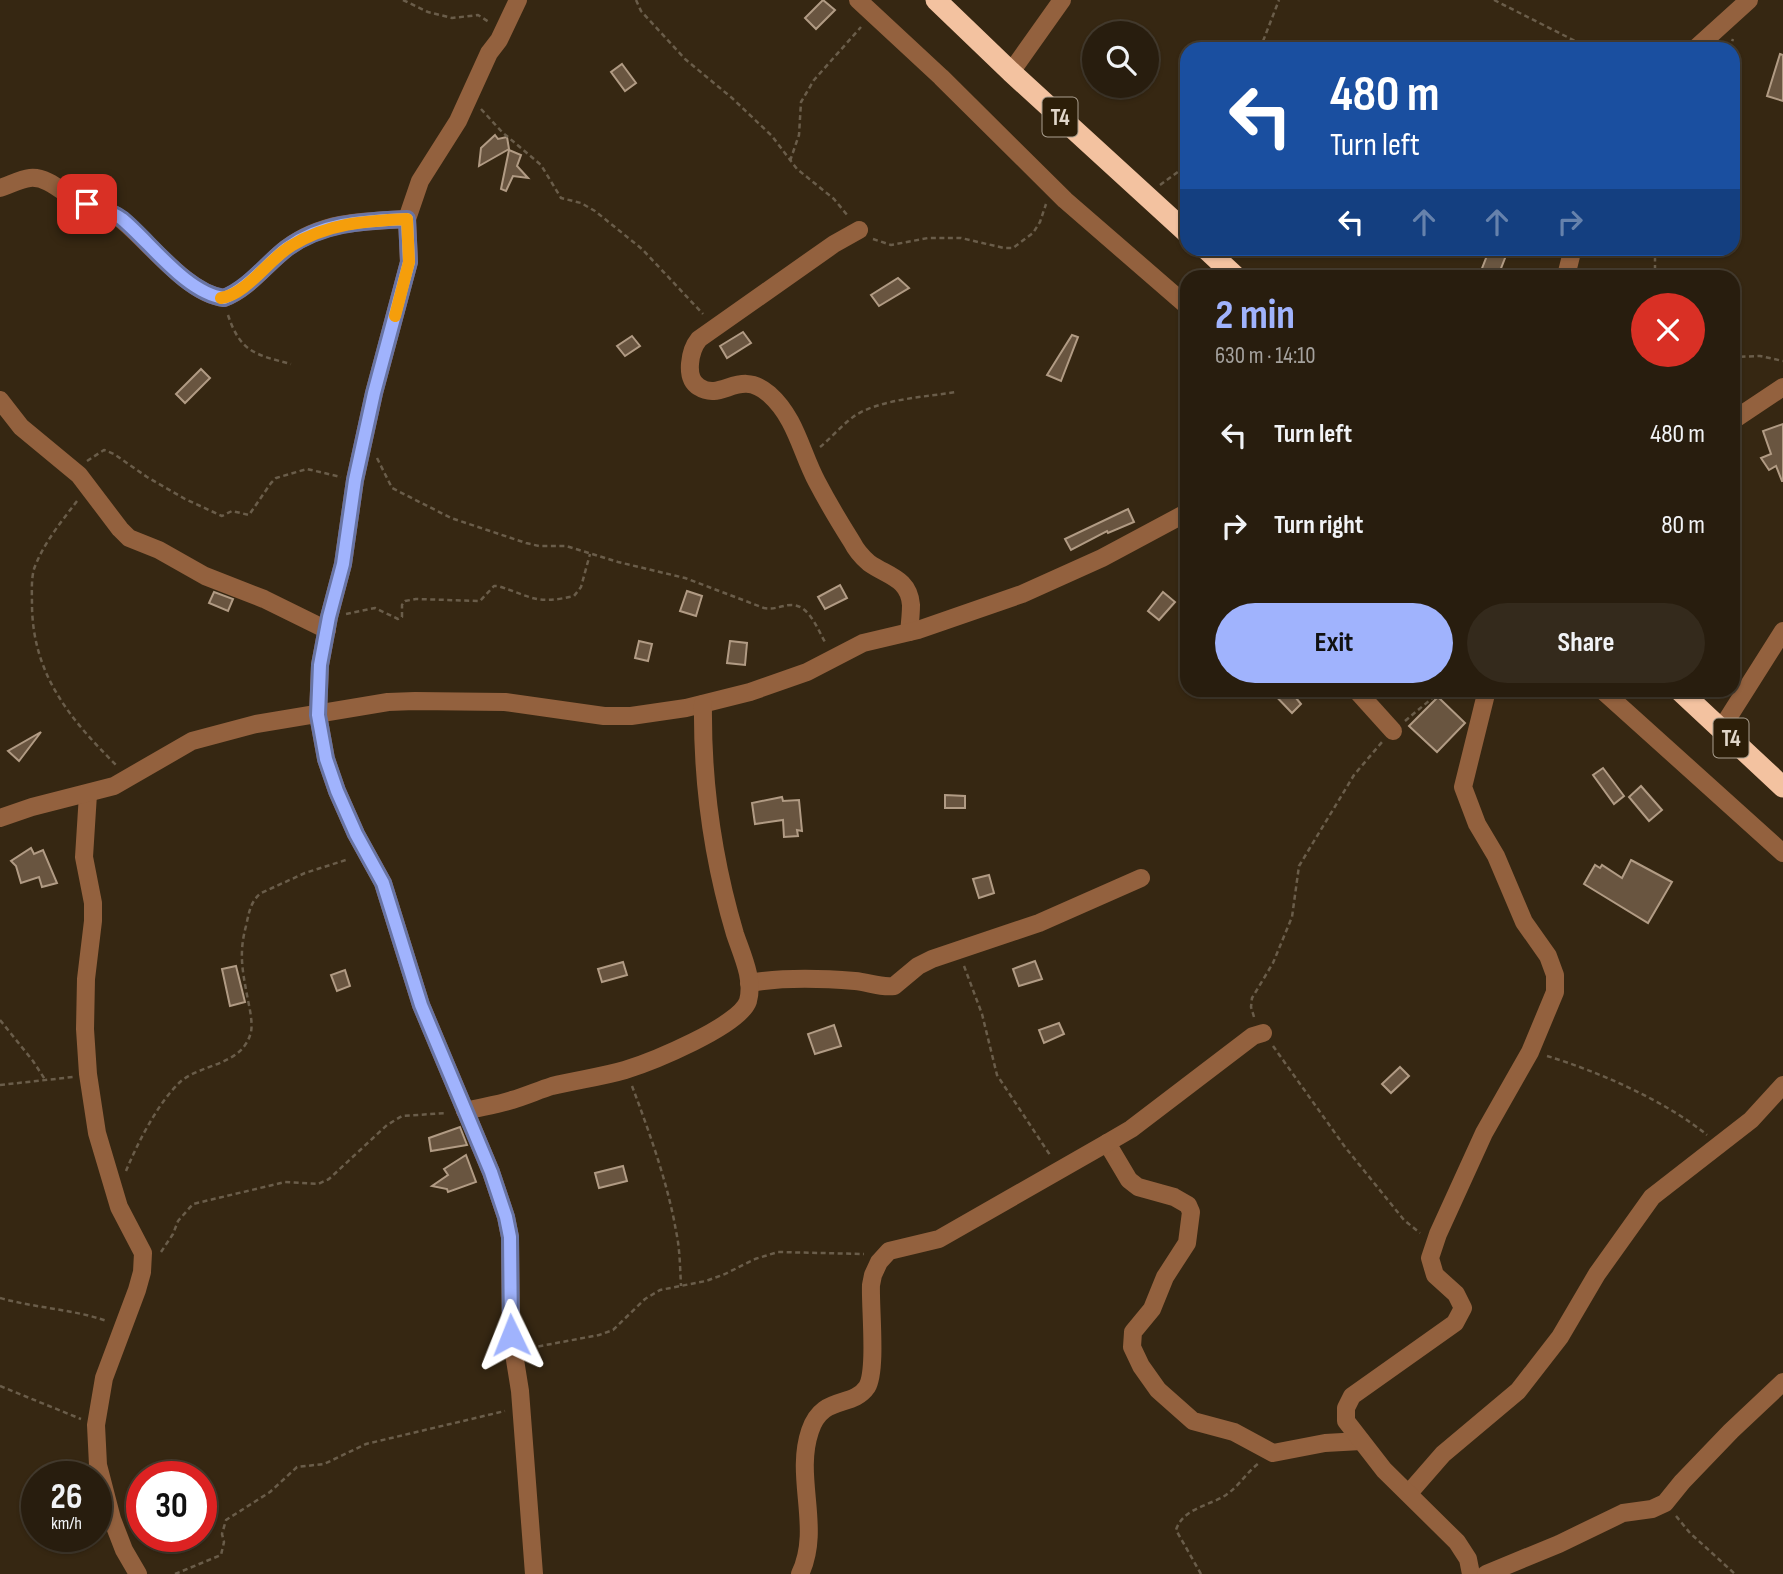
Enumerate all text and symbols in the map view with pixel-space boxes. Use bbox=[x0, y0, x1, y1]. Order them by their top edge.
map controls bbox=[1082, 21, 1159, 98]
button: search bbox=[1082, 21, 1159, 98]
text: 480 m bbox=[1330, 66, 1439, 125]
icon: left bbox=[1215, 70, 1306, 161]
road number: T4 bbox=[1042, 98, 1078, 136]
text: Turn left bbox=[1330, 126, 1420, 165]
pin bbox=[57, 174, 117, 234]
icon: arrive bbox=[68, 185, 106, 223]
icon: left bbox=[1332, 203, 1370, 241]
icon: ahead bbox=[1405, 203, 1443, 241]
icon: ahead bbox=[1478, 203, 1516, 241]
icon: right bbox=[1551, 203, 1589, 241]
text: 2 min bbox=[1215, 290, 1295, 341]
button: close bbox=[1631, 293, 1705, 367]
text: 630 m · 14:10 bbox=[1215, 342, 1316, 370]
icon: left bbox=[1215, 416, 1253, 454]
text: Turn left bbox=[1274, 419, 1352, 450]
text: 480 m bbox=[1650, 419, 1705, 450]
icon: right bbox=[1215, 507, 1253, 545]
text: Turn right bbox=[1274, 510, 1363, 541]
text: 80 m bbox=[1661, 510, 1705, 541]
button: Exit bbox=[1215, 603, 1453, 683]
button: Share bbox=[1467, 603, 1705, 683]
road number: T4 bbox=[1714, 718, 1748, 758]
position arrow bbox=[474, 1298, 548, 1372]
speed limit sign: 30 bbox=[126, 1461, 217, 1552]
text: 26 bbox=[51, 1476, 82, 1519]
text: km/h bbox=[51, 1513, 82, 1534]

